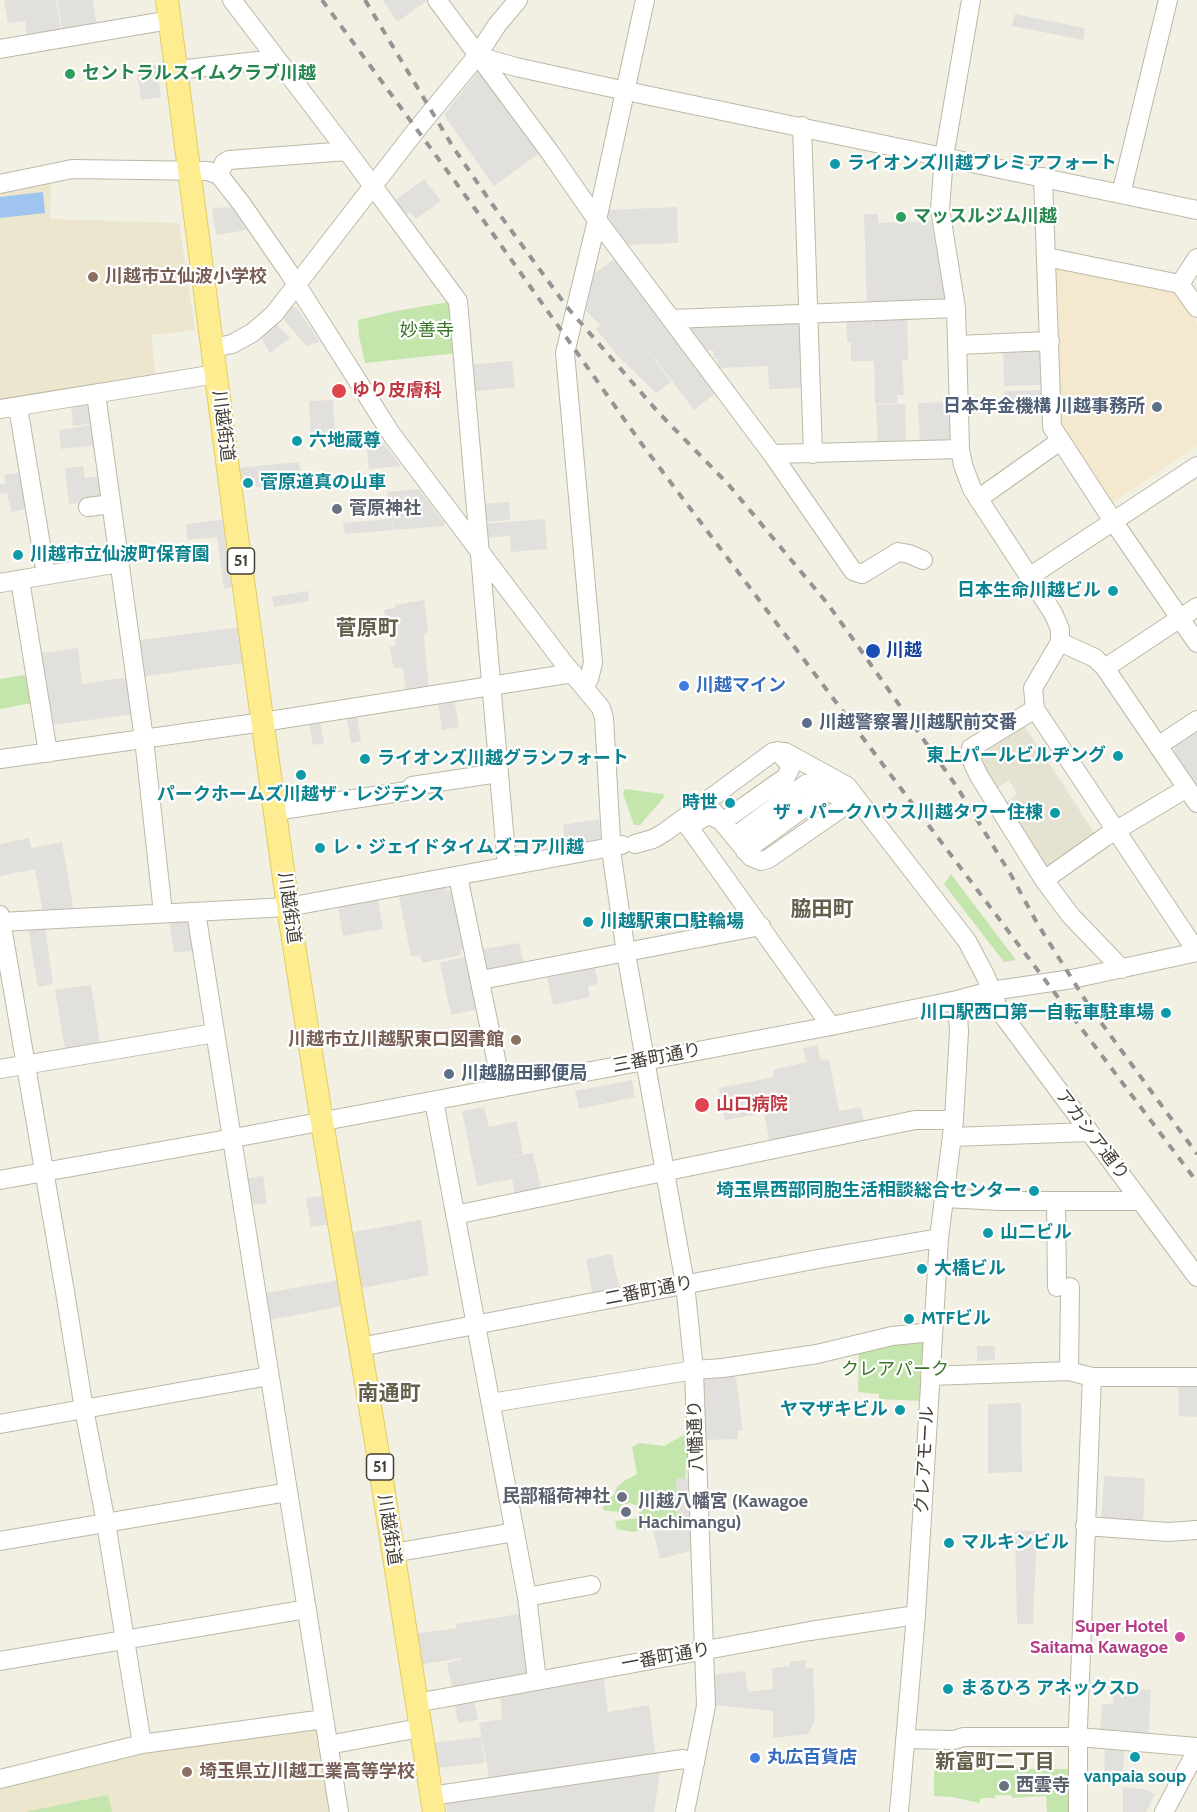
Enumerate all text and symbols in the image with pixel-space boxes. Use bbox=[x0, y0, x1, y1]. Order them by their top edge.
place label: セントラルスイムクラブ川越 bbox=[82, 63, 316, 85]
marker: セントラルスイムクラブ川越 bbox=[63, 67, 77, 81]
place label: ライオンズ川越プレミアフォート bbox=[847, 153, 1117, 175]
marker: ライオンズ川越プレミアフォート bbox=[828, 157, 842, 171]
place label: マッスルジム川越 bbox=[913, 206, 1057, 228]
marker: マッスルジム川越 bbox=[894, 210, 908, 224]
place label: 川越市立仙波小学校 bbox=[105, 266, 267, 288]
marker: 川越市立仙波小学校 bbox=[86, 270, 100, 284]
park label: 妙善寺 bbox=[400, 320, 454, 342]
place label: ゆり皮膚科 bbox=[352, 380, 442, 402]
marker: ゆり皮膚科 bbox=[330, 382, 348, 400]
street label: 川越街道 bbox=[208, 389, 238, 463]
place label: 日本年金機構 川越事務所 bbox=[943, 396, 1145, 418]
marker: 日本年金機構 川越事務所 bbox=[1150, 400, 1164, 414]
place label: 六地蔵尊 bbox=[309, 430, 381, 452]
marker: 六地蔵尊 bbox=[290, 434, 304, 448]
place label: 菅原道真の山車 bbox=[260, 472, 386, 494]
marker: 菅原道真の山車 bbox=[241, 476, 255, 490]
place label: 菅原神社 bbox=[349, 498, 421, 520]
marker: 菅原神社 bbox=[330, 502, 344, 516]
place label: 川越市立仙波町保育園 bbox=[30, 544, 210, 566]
marker: 川越市立仙波町保育園 bbox=[11, 548, 25, 562]
road number: 51 bbox=[228, 548, 254, 574]
place label: 日本生命川越ビル bbox=[957, 580, 1101, 602]
marker: 日本生命川越ビル bbox=[1106, 584, 1120, 598]
district label: 菅原町 bbox=[336, 616, 398, 642]
place label: 川越 bbox=[886, 640, 922, 662]
marker: 川越 bbox=[864, 642, 882, 660]
place label: 川越マイン bbox=[696, 675, 786, 697]
marker: 川越マイン bbox=[677, 679, 691, 693]
place label: 川越警察署川越駅前交番 bbox=[819, 712, 1017, 734]
marker: 川越警察署川越駅前交番 bbox=[800, 716, 814, 730]
place label: 東上パールビルヂング bbox=[926, 745, 1106, 767]
place label: ライオンズ川越グランフォート bbox=[377, 748, 629, 770]
marker: 東上パールビルヂング bbox=[1111, 749, 1125, 763]
marker: ライオンズ川越グランフォート bbox=[358, 752, 372, 766]
marker: パークホームズ川越ザ・レジデンス bbox=[294, 768, 308, 782]
place label: パークホームズ川越ザ・レジデンス bbox=[157, 784, 445, 806]
place label: 時世 bbox=[682, 792, 718, 814]
marker: 時世 bbox=[723, 796, 737, 810]
place label: ザ・パークハウス川越タワー住棟 bbox=[773, 802, 1043, 824]
marker: ザ・パークハウス川越タワー住棟 bbox=[1048, 806, 1062, 820]
place label: レ・ジェイドタイムズコア川越 bbox=[332, 837, 584, 859]
marker: レ・ジェイドタイムズコア川越 bbox=[313, 841, 327, 855]
street label: 川越街道 bbox=[273, 871, 305, 945]
district label: 脇田町 bbox=[791, 897, 853, 923]
place label: 川越駅東口駐輪場 bbox=[600, 911, 744, 933]
marker: 川越駅東口駐輪場 bbox=[581, 915, 595, 929]
place label: 川口駅西口第一自転車駐車場 bbox=[920, 1002, 1154, 1024]
marker: 川口駅西口第一自転車駐車場 bbox=[1159, 1006, 1173, 1020]
place label: 川越市立川越駅東口図書館 bbox=[288, 1029, 504, 1051]
marker: 川越市立川越駅東口図書館 bbox=[509, 1033, 523, 1047]
street label: 三番町通り bbox=[611, 1039, 703, 1077]
place label: 川越脇田郵便局 bbox=[461, 1063, 587, 1085]
marker: 川越脇田郵便局 bbox=[442, 1067, 456, 1081]
street label: アカシア通り bbox=[1051, 1085, 1133, 1185]
place label: 山口病院 bbox=[716, 1094, 788, 1116]
marker: 山口病院 bbox=[693, 1096, 711, 1114]
place label: 埼玉県西部同胞生活相談総合センター bbox=[716, 1180, 1022, 1202]
marker: 埼玉県西部同胞生活相談総合センター bbox=[1027, 1184, 1041, 1198]
place label: 山二ビル bbox=[1000, 1222, 1072, 1244]
marker: 山二ビル bbox=[981, 1226, 995, 1240]
place label: 大橋ビル bbox=[934, 1258, 1006, 1280]
marker: 大橋ビル bbox=[915, 1262, 929, 1276]
street label: 二番町通り bbox=[603, 1272, 695, 1310]
place label: MTFビル bbox=[921, 1308, 991, 1330]
marker: MTFビル bbox=[902, 1312, 916, 1326]
park label: クレアパーク bbox=[841, 1359, 949, 1381]
district label: 南通町 bbox=[358, 1381, 420, 1407]
place label: ヤマザキビル bbox=[780, 1399, 888, 1421]
street label: 八幡通り bbox=[684, 1400, 708, 1472]
marker: ヤマザキビル bbox=[893, 1403, 907, 1417]
street label: クレアモール bbox=[911, 1406, 939, 1514]
road number: 51 bbox=[366, 1454, 394, 1480]
place label: 民部稲荷神社 bbox=[502, 1486, 610, 1508]
marker: 民部稲荷神社 bbox=[615, 1490, 629, 1504]
place label: 川越八幡宮 (Kawagoe Hachimangu) bbox=[638, 1491, 808, 1534]
street label: 川越街道 bbox=[373, 1493, 405, 1567]
marker: 川越八幡宮 (Kawagoe Hachimangu) bbox=[619, 1505, 633, 1519]
place label: マルキンビル bbox=[961, 1532, 1069, 1554]
marker: マルキンビル bbox=[942, 1536, 956, 1550]
place label: Super Hotel Saitama Kawagoe bbox=[1030, 1616, 1168, 1658]
marker: Super Hotel Saitama Kawagoe bbox=[1173, 1630, 1187, 1644]
street label: 一番町通り bbox=[620, 1639, 712, 1675]
place label: まるひろ アネックスD bbox=[960, 1678, 1139, 1700]
marker: まるひろ アネックスD bbox=[941, 1682, 955, 1696]
place label: 丸広百貨店 bbox=[767, 1747, 857, 1769]
district label: 新富町二丁目 bbox=[935, 1750, 1055, 1774]
marker: vanpaia soup bbox=[1128, 1750, 1142, 1764]
marker: 丸広百貨店 bbox=[748, 1751, 762, 1765]
place label: 埼玉県立川越工業高等学校 bbox=[199, 1761, 415, 1783]
marker: 埼玉県立川越工業高等学校 bbox=[180, 1765, 194, 1779]
place label: vanpaia soup bbox=[1084, 1766, 1186, 1788]
place label: 西雲寺 bbox=[1016, 1775, 1070, 1797]
marker: 西雲寺 bbox=[997, 1779, 1011, 1793]

